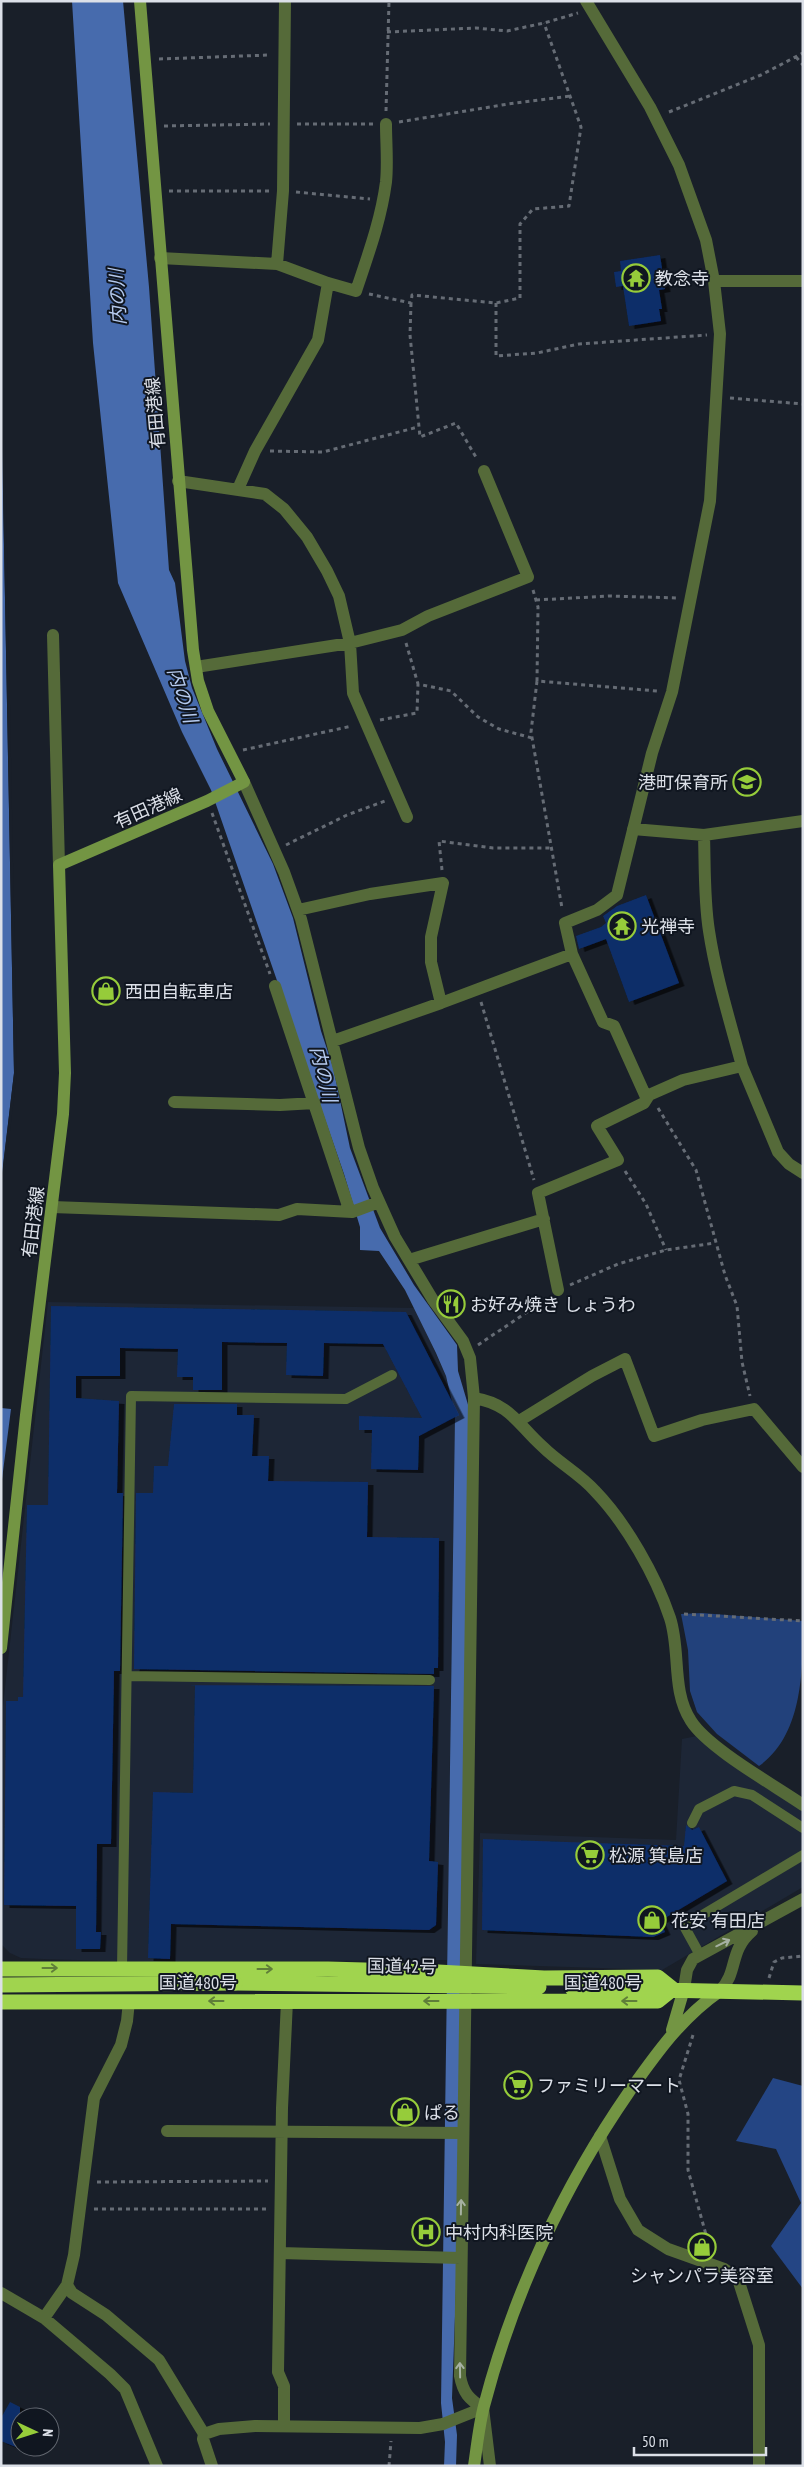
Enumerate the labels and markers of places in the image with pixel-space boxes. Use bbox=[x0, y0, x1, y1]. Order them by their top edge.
temple icon: 教念寺 bbox=[621, 263, 651, 293]
place label: 教念寺 bbox=[655, 267, 709, 290]
school or university icon: 港町保育所 bbox=[732, 767, 762, 797]
place label: 港町保育所 bbox=[638, 771, 728, 794]
temple icon: 光禅寺 bbox=[607, 911, 637, 941]
place label: 光禅寺 bbox=[641, 915, 695, 938]
shop icon: 西田自転車店 bbox=[91, 976, 121, 1006]
place label: 西田自転車店 bbox=[125, 980, 233, 1003]
restaurant icon: お好み焼き しょうわ bbox=[436, 1289, 466, 1319]
place label: お好み焼き しょうわ bbox=[470, 1293, 636, 1316]
supermarket icon: 松源 箕島店 bbox=[575, 1840, 605, 1870]
place label: 松源 箕島店 bbox=[609, 1844, 703, 1867]
shop icon: 花安 有田店 bbox=[637, 1905, 667, 1935]
place label: 花安 有田店 bbox=[671, 1909, 765, 1932]
supermarket icon: ファミリーマート bbox=[503, 2070, 533, 2100]
place label: ファミリーマート bbox=[537, 2074, 681, 2097]
shop icon: ぱる bbox=[390, 2097, 420, 2127]
place label: ぱる bbox=[424, 2101, 460, 2124]
hospital icon: 中村内科医院 bbox=[411, 2217, 441, 2247]
place label: 中村内科医院 bbox=[445, 2221, 553, 2244]
shop icon: シャンパラ美容室 bbox=[687, 2232, 717, 2262]
place label: シャンパラ美容室 bbox=[630, 2264, 774, 2287]

